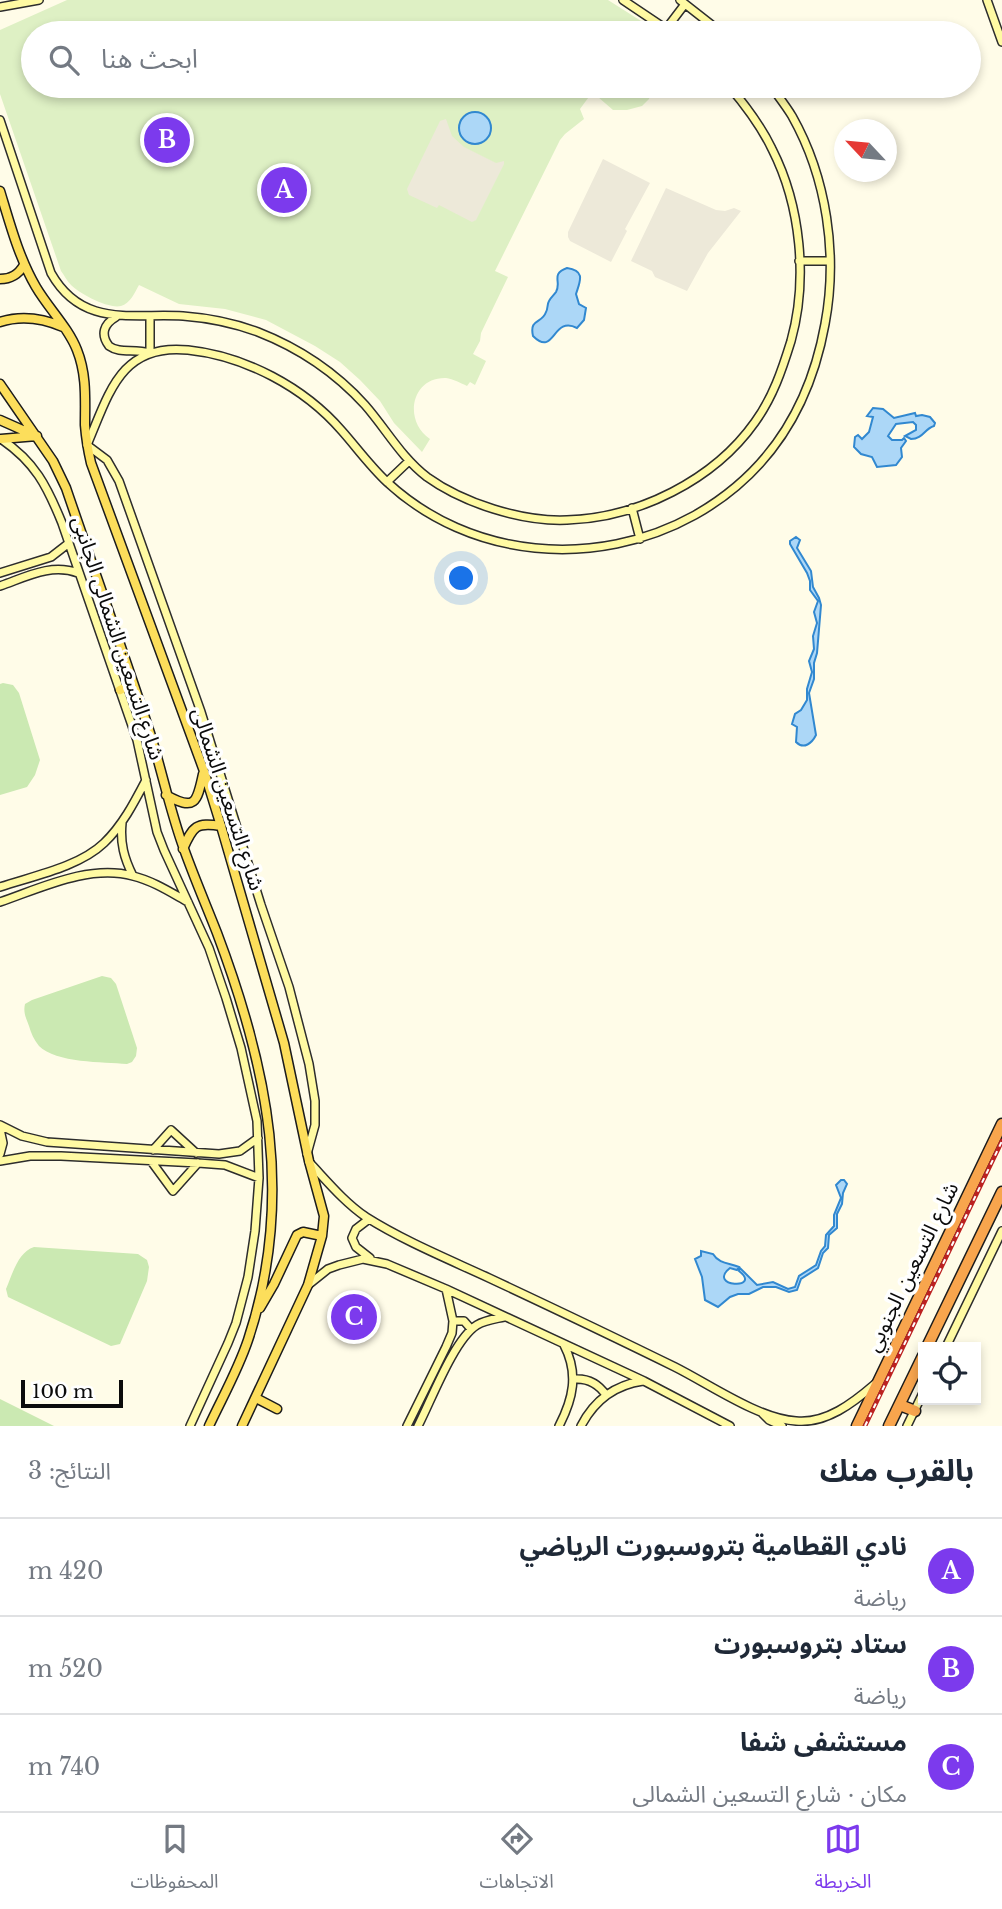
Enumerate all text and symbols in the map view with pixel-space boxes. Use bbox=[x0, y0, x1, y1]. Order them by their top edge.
search box bbox=[21, 21, 981, 98]
icon: search bbox=[45, 41, 83, 79]
text: ابحث هنا bbox=[101, 43, 198, 75]
pin: B bbox=[144, 114, 190, 166]
north arrow bbox=[834, 119, 897, 182]
pin: A bbox=[261, 164, 307, 216]
street label: شارع التسعين الشمالى الجانبى bbox=[64, 513, 170, 764]
your location bbox=[444, 561, 478, 595]
street label: شارع التسعين الشمالى bbox=[184, 704, 270, 894]
street label: شارع التسعين الجنوبي bbox=[860, 1178, 967, 1357]
pin: C bbox=[331, 1291, 377, 1343]
map controls bbox=[918, 1342, 981, 1405]
button: locate bbox=[918, 1342, 981, 1405]
scale bar bbox=[21, 1377, 122, 1409]
text: 100 m bbox=[32, 1380, 93, 1403]
text: بالقرب منك bbox=[820, 1452, 974, 1489]
text: النتائج: 3 bbox=[28, 1457, 111, 1485]
text: نادي القطامية بتروسبورت الرياضي bbox=[520, 1530, 907, 1562]
text: 420 m bbox=[28, 1557, 103, 1585]
text: A bbox=[942, 1557, 960, 1585]
text: رياضة bbox=[854, 1584, 907, 1612]
text: ستاد بتروسبورت bbox=[714, 1628, 907, 1660]
text: 520 m bbox=[28, 1655, 103, 1683]
text: B bbox=[942, 1655, 960, 1683]
text: رياضة bbox=[854, 1682, 907, 1710]
text: مستشفى شفا bbox=[740, 1726, 907, 1758]
text: 740 m bbox=[28, 1753, 100, 1781]
text: C bbox=[942, 1753, 960, 1781]
text: مكان · شارع التسعين الشمالى bbox=[632, 1780, 907, 1808]
tab: المحفوظات bbox=[130, 1820, 219, 1902]
tab: الاتجاهات bbox=[480, 1820, 554, 1902]
tab: الخريطة bbox=[815, 1820, 872, 1902]

